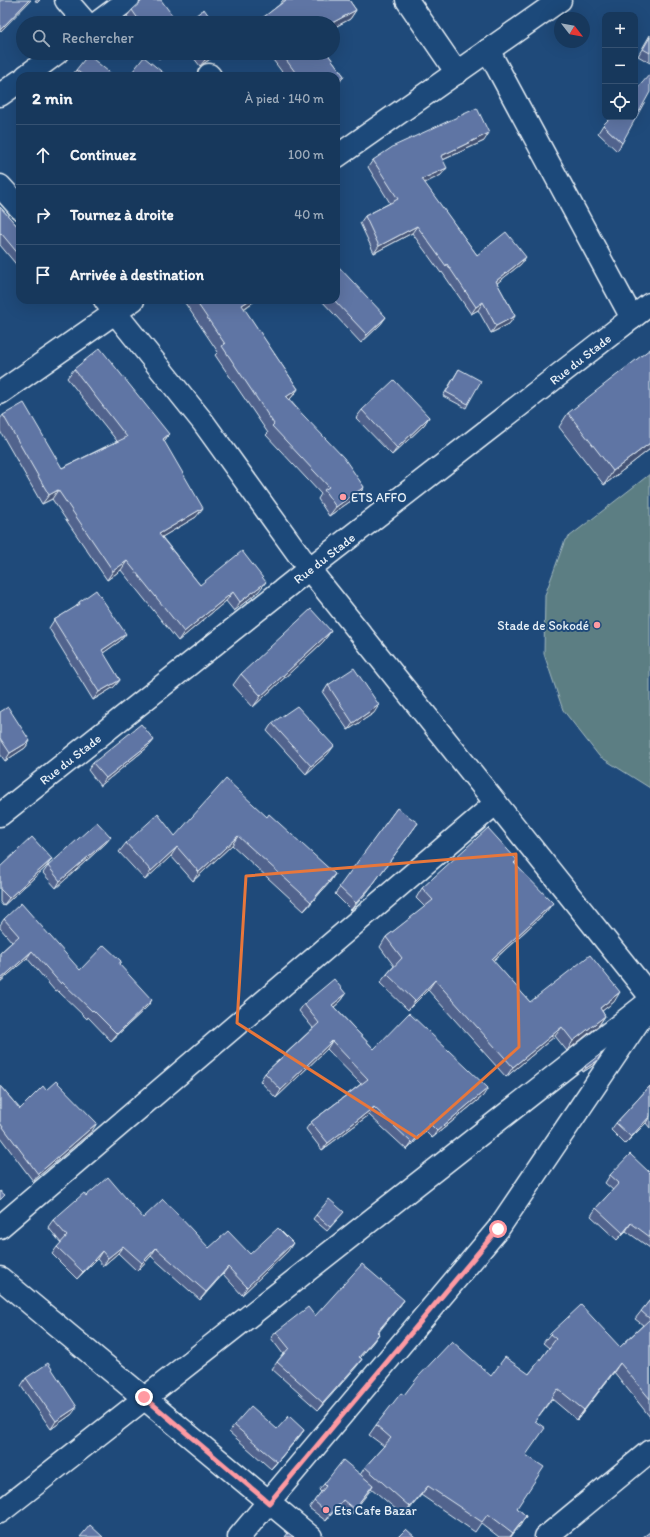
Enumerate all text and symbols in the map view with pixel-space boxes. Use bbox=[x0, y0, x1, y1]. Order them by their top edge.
north arrow bbox=[554, 12, 590, 48]
map controls bbox=[602, 12, 638, 120]
button: + bbox=[602, 12, 638, 48]
search box bbox=[16, 16, 340, 60]
icon: search bbox=[30, 27, 52, 49]
text: Rechercher bbox=[62, 29, 134, 47]
button: − bbox=[602, 48, 638, 84]
button: locate bbox=[602, 84, 638, 120]
text: 2 min bbox=[32, 88, 72, 108]
text: À pied · 140 m bbox=[245, 91, 324, 106]
icon: ahead bbox=[32, 144, 54, 166]
text: Continuez bbox=[70, 146, 136, 164]
text: 100 m bbox=[288, 147, 324, 162]
icon: right bbox=[32, 204, 54, 226]
text: Tournez à droite bbox=[70, 206, 174, 224]
text: 40 m bbox=[294, 207, 324, 222]
icon: arrive bbox=[32, 264, 54, 286]
text: Arrivée à destination bbox=[70, 266, 204, 284]
street label: Rue du Stade bbox=[547, 331, 614, 388]
place label: ETS AFFO bbox=[351, 490, 407, 505]
marker: ETS AFFO bbox=[338, 492, 348, 502]
street label: Rue du Stade bbox=[291, 530, 358, 587]
place label: Stade de Sokodé bbox=[497, 618, 589, 633]
marker: Stade de Sokodé bbox=[592, 620, 602, 630]
street label: Rue du Stade bbox=[37, 731, 104, 788]
route start bbox=[489, 1220, 507, 1238]
route end bbox=[135, 1388, 153, 1406]
place label: Ets Cafe Bazar bbox=[334, 1503, 417, 1518]
marker: Ets Cafe Bazar bbox=[321, 1505, 331, 1515]

